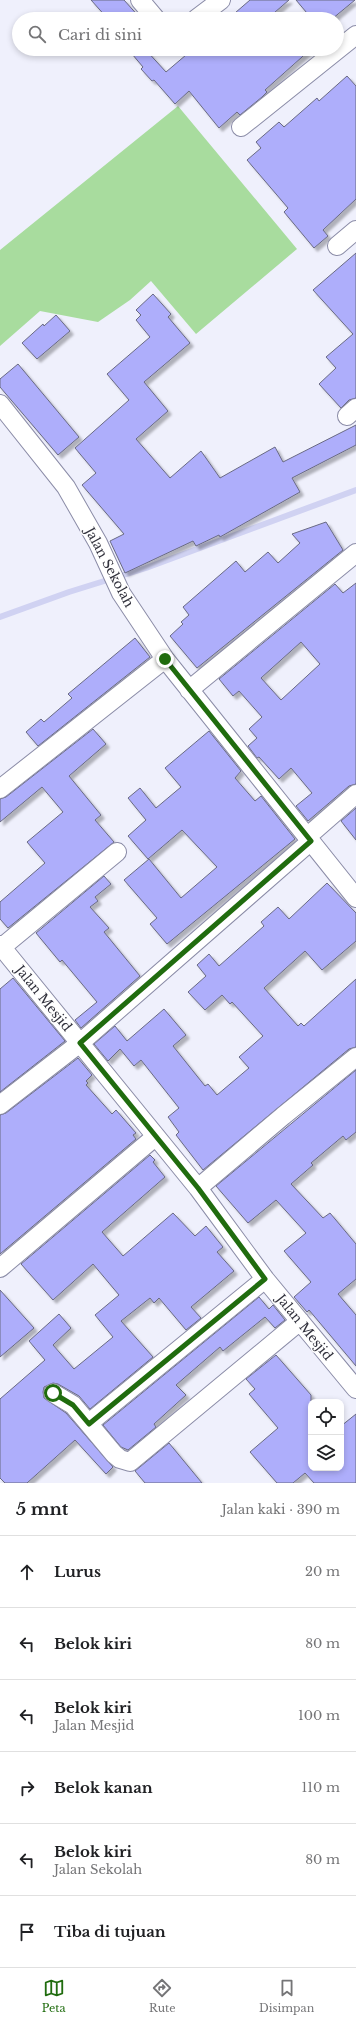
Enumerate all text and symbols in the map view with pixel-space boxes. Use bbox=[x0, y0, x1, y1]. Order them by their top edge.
search box bbox=[12, 12, 344, 56]
icon: search bbox=[26, 23, 48, 45]
text: Cari di sini bbox=[58, 25, 142, 44]
street label: Jalan Sekolah bbox=[80, 523, 138, 610]
route end bbox=[156, 650, 174, 668]
street label: Jalan Mesjid bbox=[10, 960, 76, 1035]
street label: Jalan Mesjid bbox=[271, 1289, 337, 1364]
route start bbox=[44, 1384, 62, 1402]
map controls bbox=[308, 1399, 344, 1471]
button: locate bbox=[308, 1399, 344, 1435]
button: layers bbox=[308, 1435, 344, 1471]
text: 5 mnt bbox=[16, 1499, 68, 1520]
text: Jalan kaki · 390 m bbox=[222, 1501, 340, 1518]
icon: ahead bbox=[16, 1561, 38, 1583]
text: Lurus bbox=[54, 1562, 101, 1581]
text: 20 m bbox=[305, 1563, 340, 1580]
icon: left bbox=[16, 1633, 38, 1655]
text: Belok kiri bbox=[54, 1634, 132, 1653]
text: 80 m bbox=[305, 1635, 340, 1652]
text: Belok kiri bbox=[54, 1698, 132, 1717]
icon: left bbox=[16, 1705, 38, 1727]
text: 100 m bbox=[298, 1707, 340, 1724]
text: Jalan Mesjid bbox=[54, 1717, 134, 1734]
icon: right bbox=[16, 1777, 38, 1799]
text: Belok kanan bbox=[54, 1778, 153, 1797]
text: 110 m bbox=[301, 1779, 340, 1796]
text: Belok kiri bbox=[54, 1842, 132, 1861]
icon: left bbox=[16, 1849, 38, 1871]
text: 80 m bbox=[305, 1851, 340, 1868]
text: Jalan Sekolah bbox=[54, 1861, 142, 1878]
icon: arrive bbox=[16, 1921, 38, 1943]
text: Tiba di tujuan bbox=[54, 1922, 166, 1941]
tab: Peta bbox=[42, 1977, 66, 2015]
tab: Rute bbox=[149, 1977, 176, 2015]
tab: Disimpan bbox=[259, 1977, 314, 2015]

